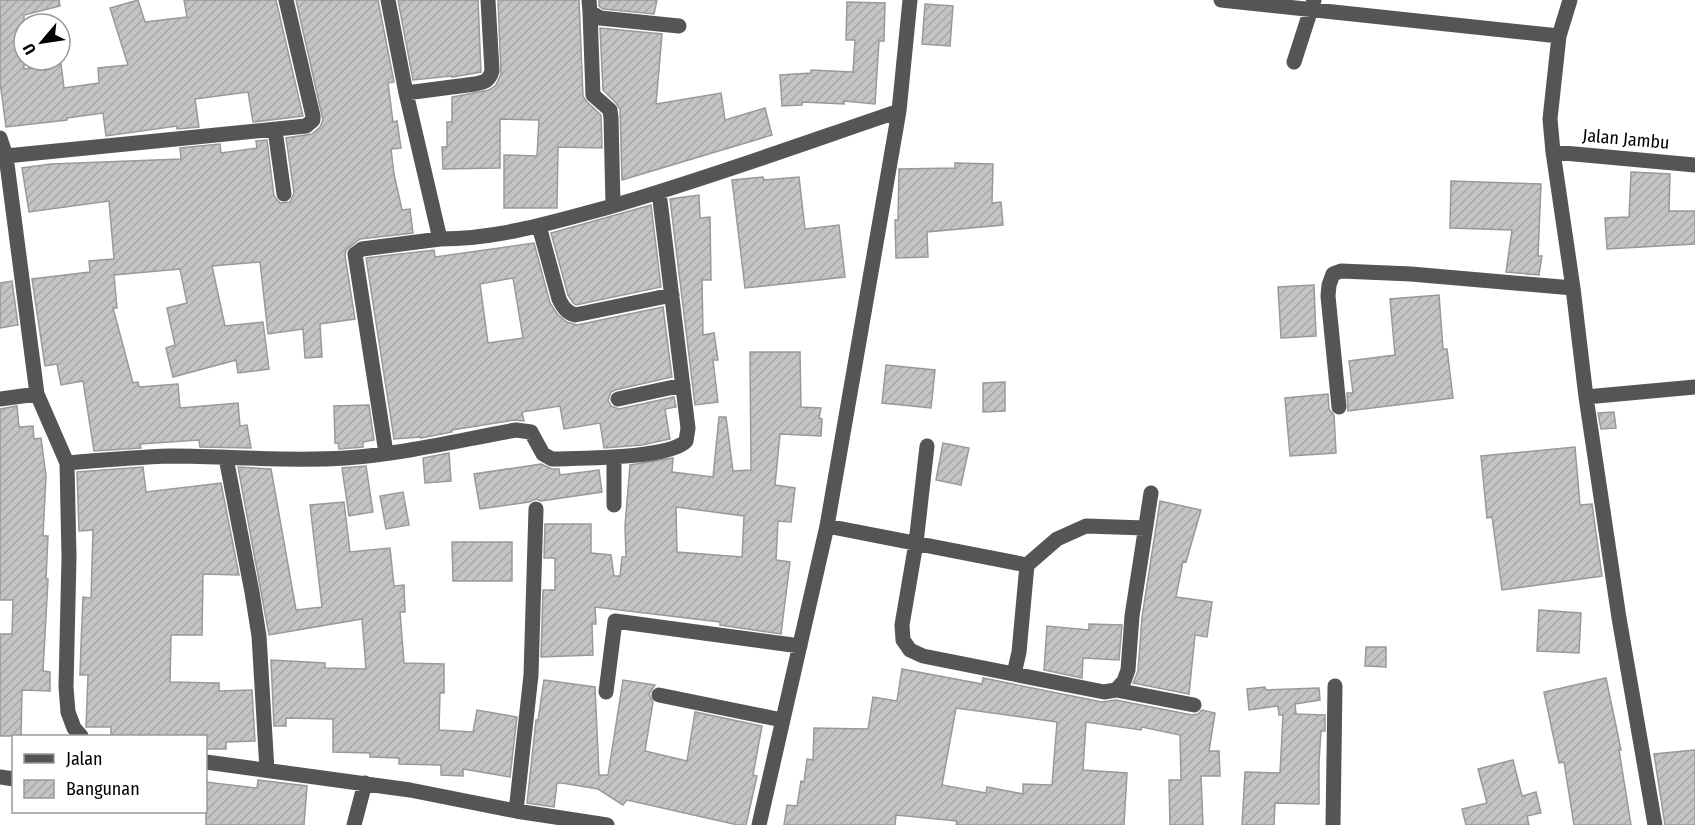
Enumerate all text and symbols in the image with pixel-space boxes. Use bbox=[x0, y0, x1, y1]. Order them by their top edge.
north arrow bbox=[12, 12, 72, 72]
text: U bbox=[19, 40, 40, 58]
street label: Jalan Jambu bbox=[1582, 124, 1670, 154]
legend bbox=[12, 735, 207, 813]
text: Jalan bbox=[66, 748, 103, 770]
text: Bangunan bbox=[66, 778, 140, 800]

